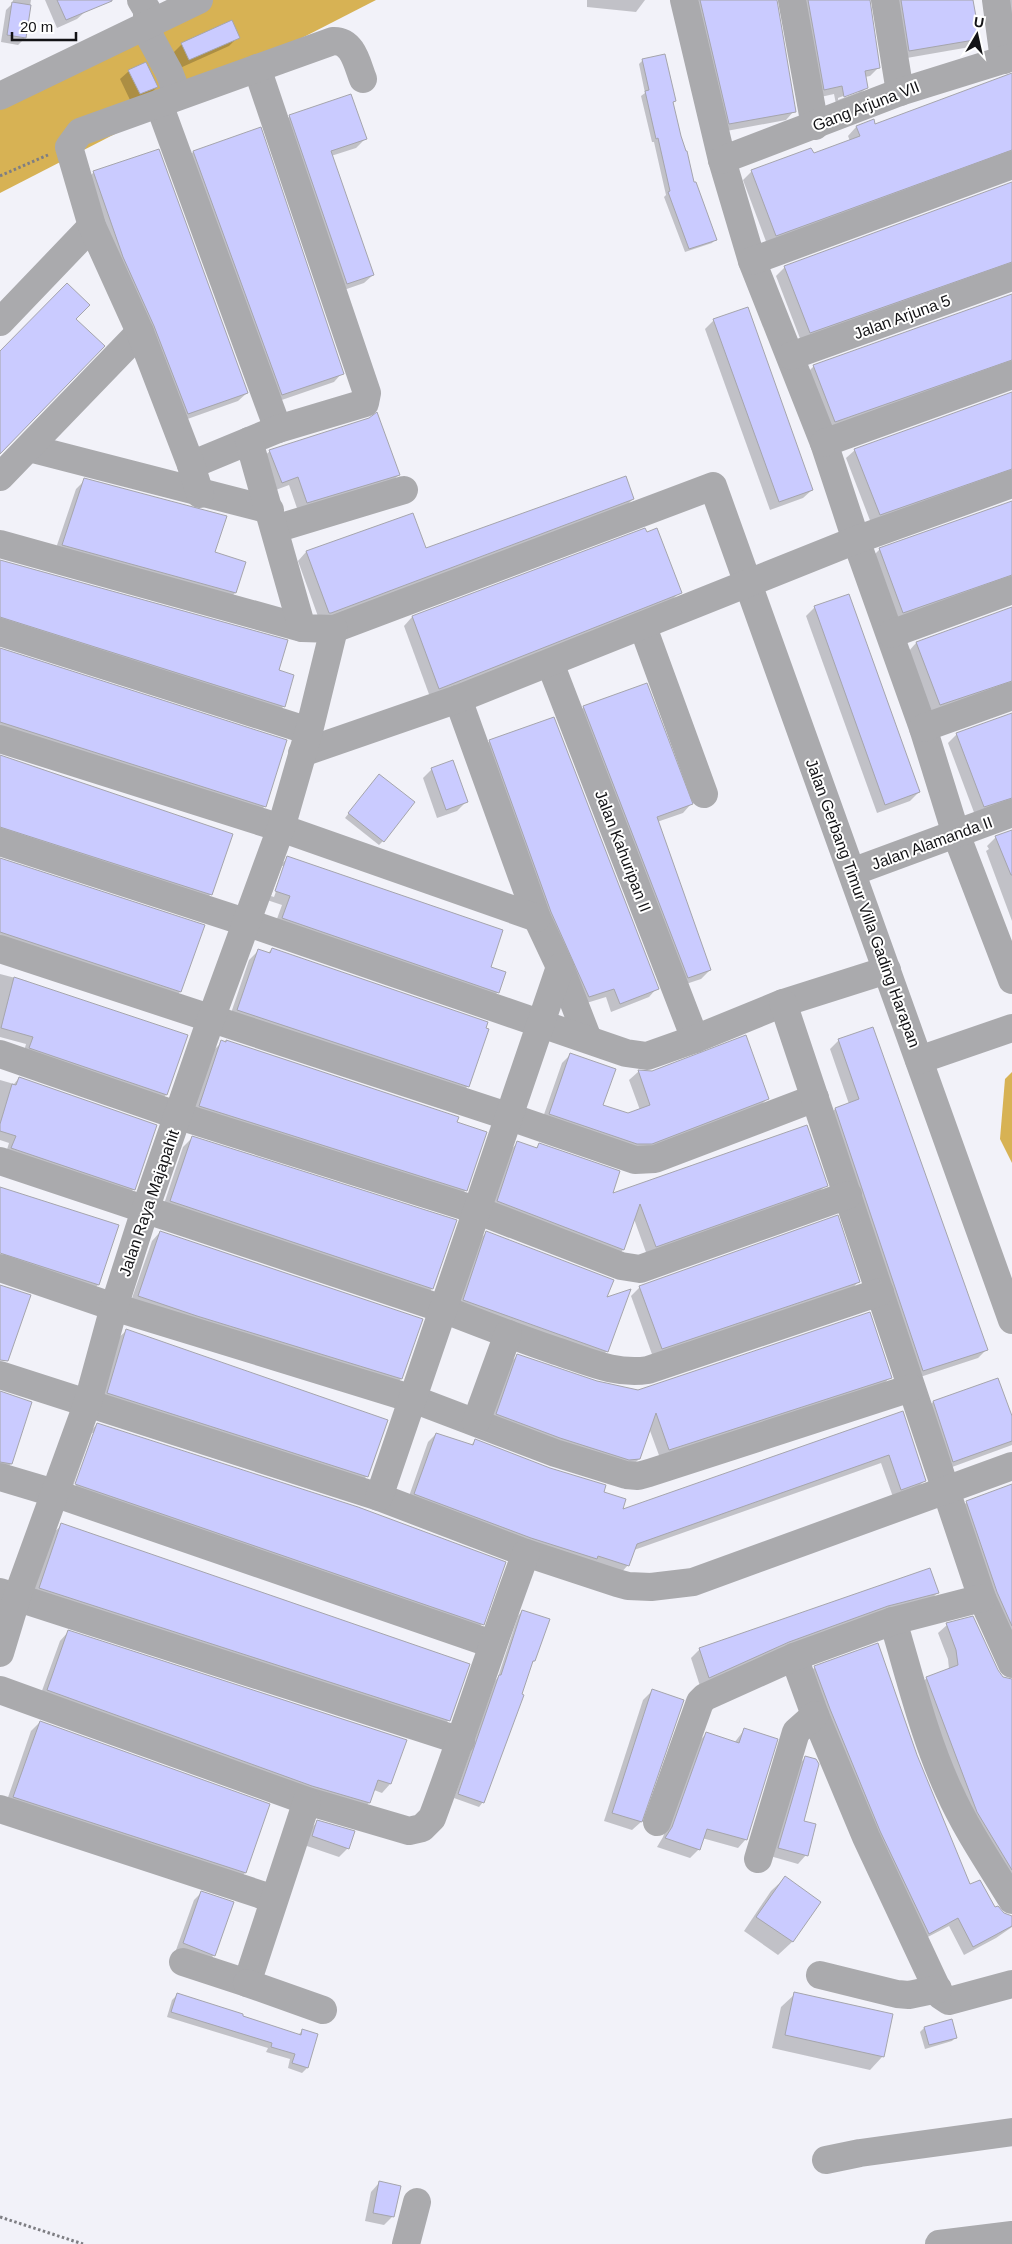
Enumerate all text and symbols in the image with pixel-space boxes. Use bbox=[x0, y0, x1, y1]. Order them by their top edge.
scale bar bbox=[12, 10, 76, 42]
north arrow bbox=[952, 10, 1002, 60]
text: U bbox=[973, 13, 985, 31]
text: 20 m bbox=[20, 18, 53, 35]
street label: Gang Arjuna VII bbox=[810, 78, 922, 134]
street label: Jalan Arjuna 5 bbox=[851, 292, 953, 342]
street label: Jalan Gerbang Timur Villa Gading Harapan bbox=[803, 756, 923, 1050]
street label: Jalan Kahuripan II bbox=[592, 788, 654, 914]
street label: Jalan Alamanda II bbox=[869, 813, 995, 873]
street label: Jalan Raya Majapahit bbox=[116, 1127, 182, 1279]

